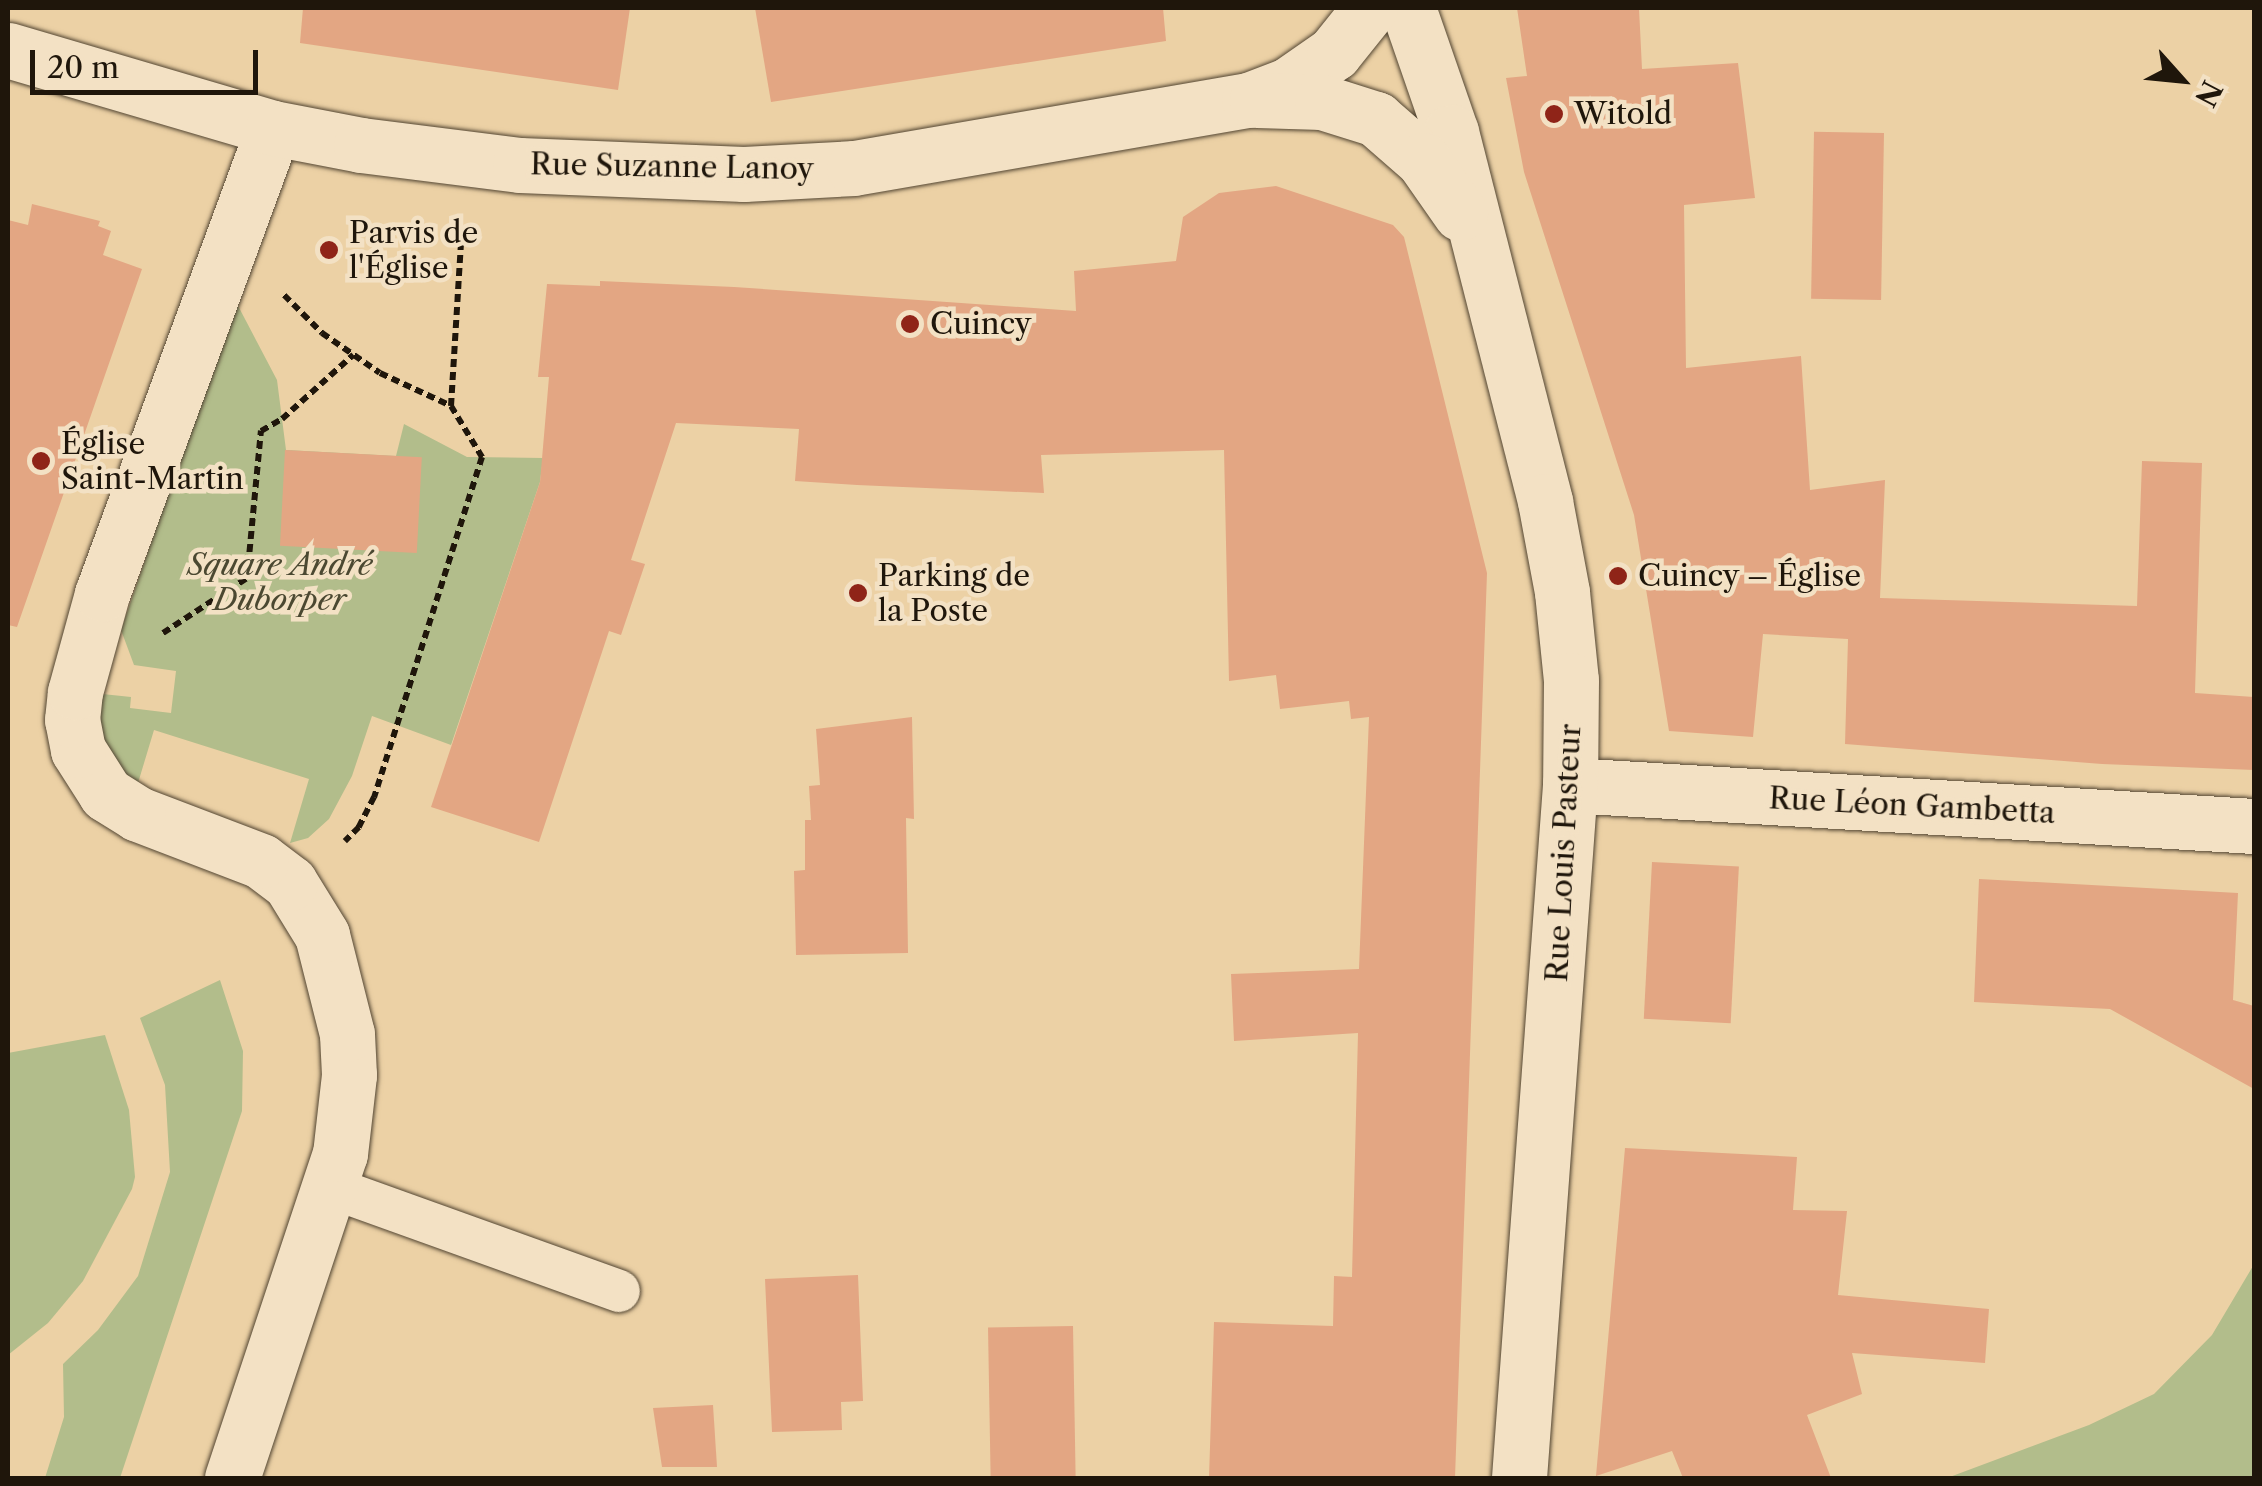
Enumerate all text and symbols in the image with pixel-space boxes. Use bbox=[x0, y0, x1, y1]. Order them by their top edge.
scale bar bbox=[35, 30, 262, 92]
north arrow bbox=[2132, 30, 2232, 130]
text: 20 m bbox=[47, 49, 119, 86]
text: N bbox=[2188, 75, 2229, 112]
place label: Witold bbox=[1574, 96, 1672, 132]
marker: Witold bbox=[1543, 103, 1565, 125]
street label: Rue Suzanne Lanoy bbox=[530, 147, 814, 187]
place label: Parvis de l'Église bbox=[349, 215, 478, 286]
marker: Parvis de l'Église bbox=[318, 239, 340, 261]
place label: Cuincy bbox=[930, 306, 1032, 342]
marker: Cuincy bbox=[899, 313, 921, 335]
place label: Église Saint-Martin bbox=[61, 426, 244, 496]
marker: Église Saint-Martin bbox=[30, 450, 52, 472]
park label: Square André Duborper bbox=[188, 547, 372, 618]
place label: Parking de la Poste bbox=[878, 558, 1030, 628]
place label: Cuincy – Église bbox=[1638, 558, 1862, 594]
marker: Cuincy – Église bbox=[1607, 565, 1629, 587]
marker: Parking de la Poste bbox=[847, 582, 869, 604]
street label: Rue Louis Pasteur bbox=[1539, 723, 1589, 983]
street label: Rue Léon Gambetta bbox=[1768, 781, 2056, 831]

